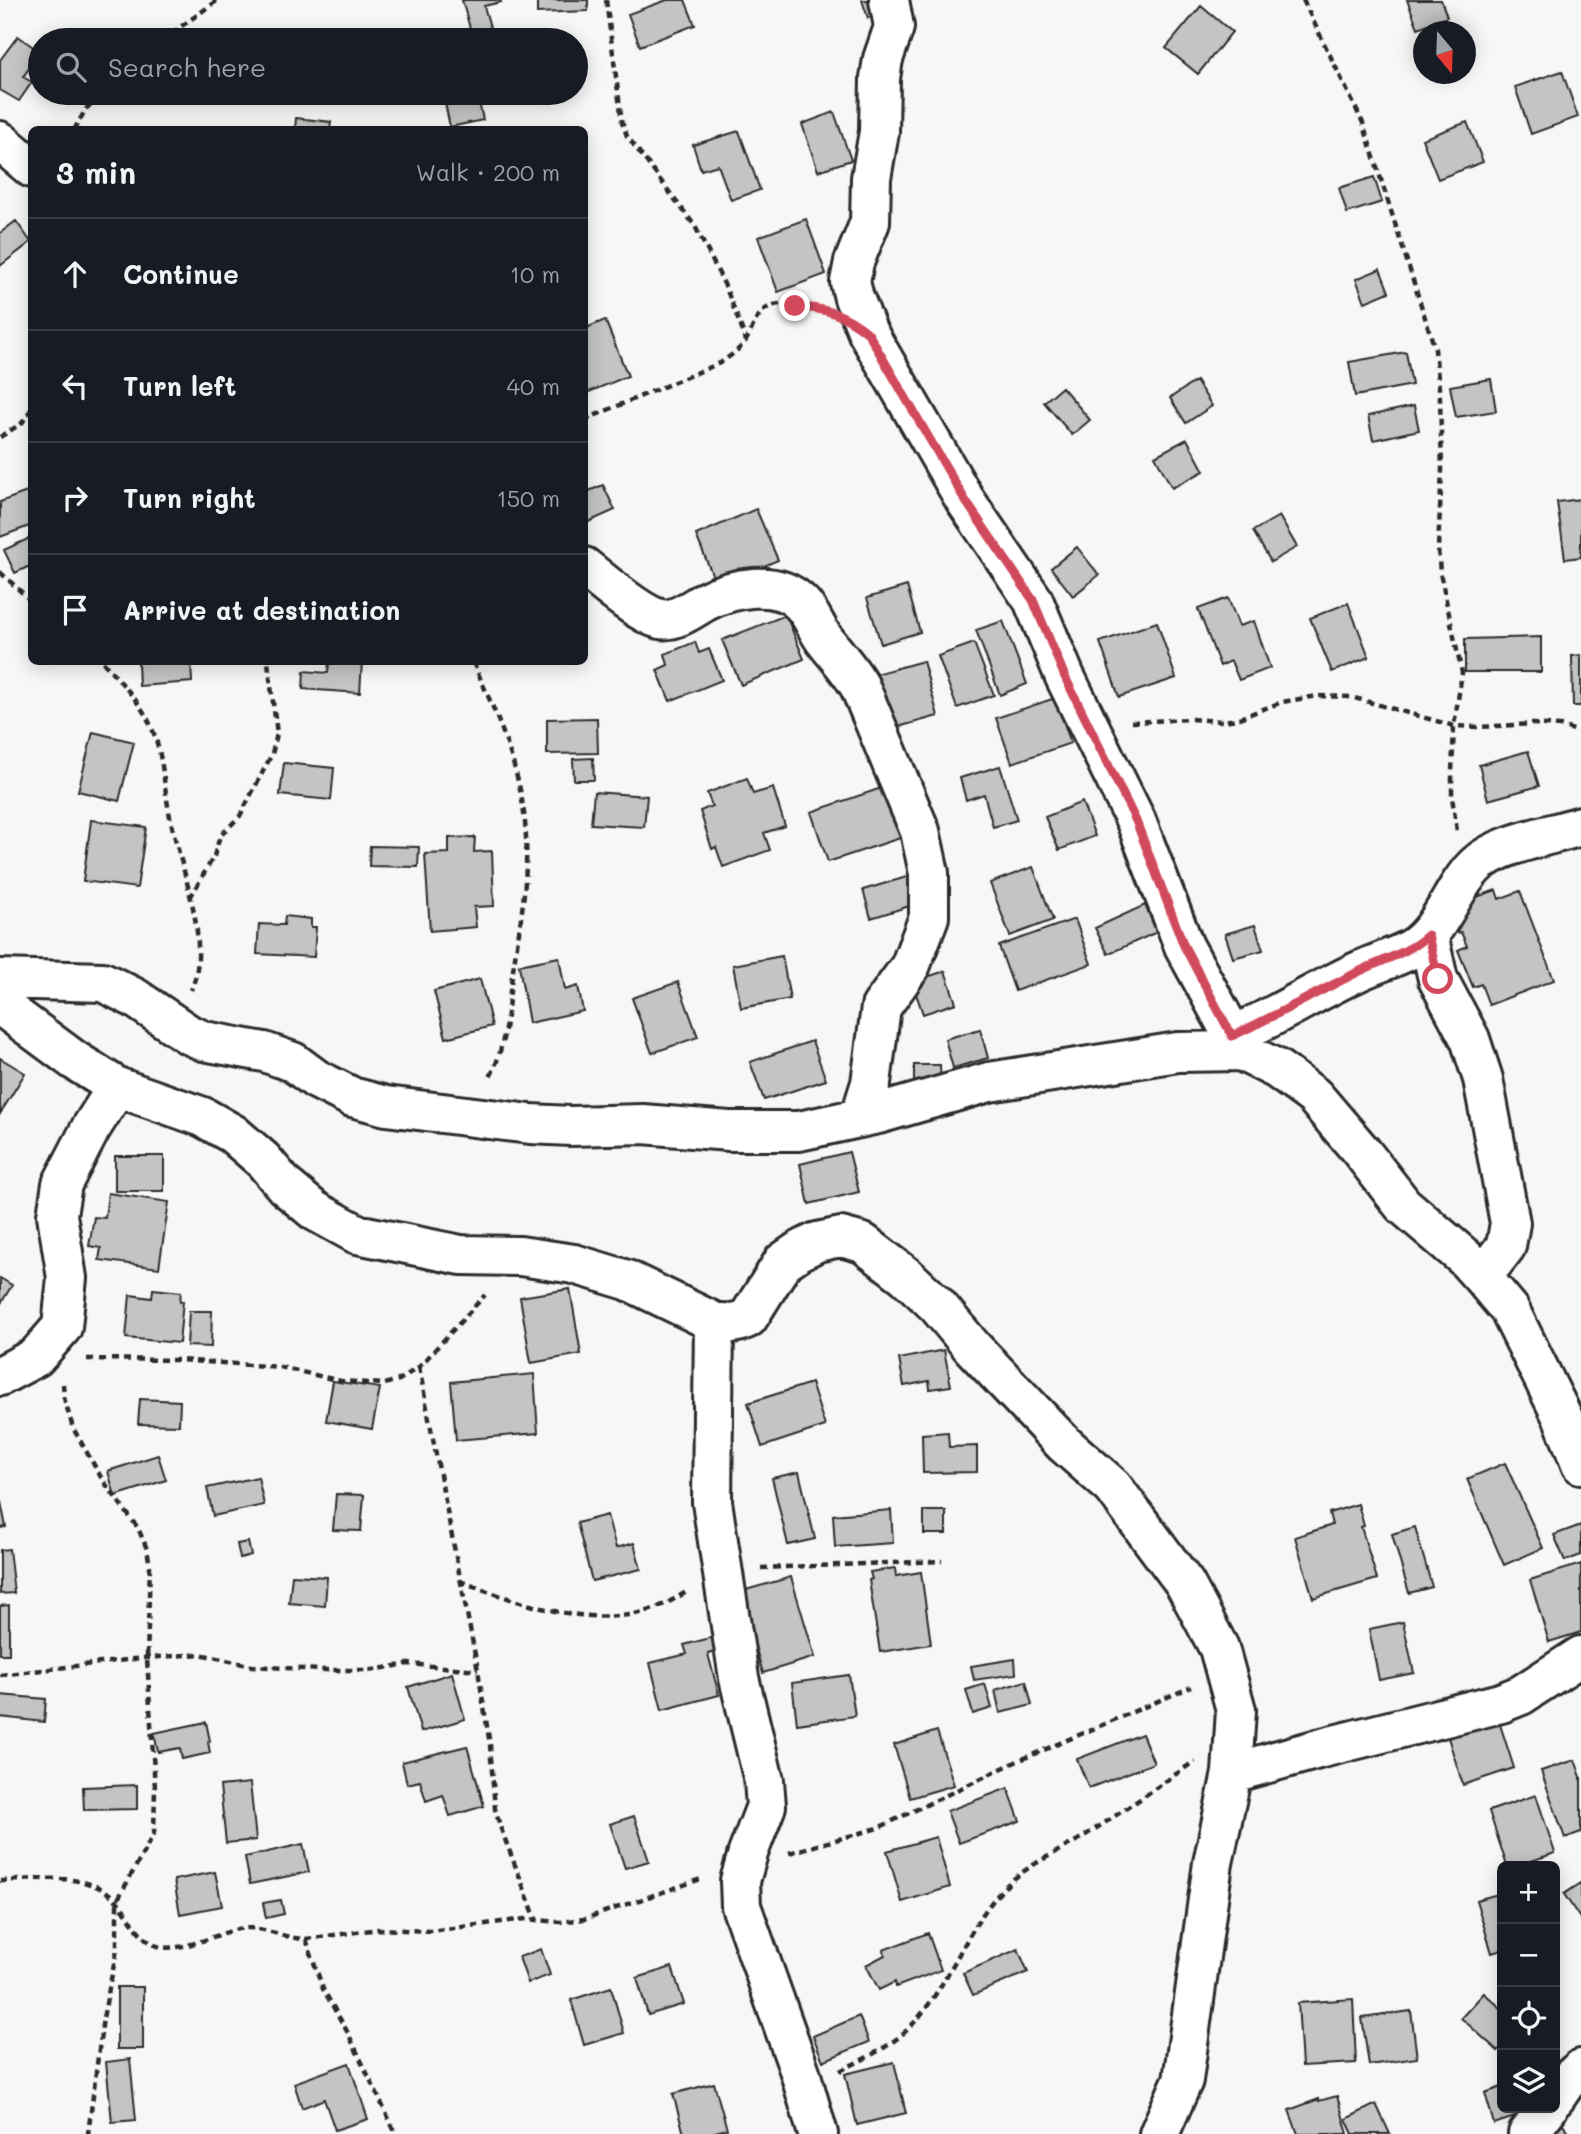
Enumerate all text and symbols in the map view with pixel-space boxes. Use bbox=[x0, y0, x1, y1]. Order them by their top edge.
north arrow bbox=[1413, 21, 1476, 84]
search box bbox=[28, 28, 588, 105]
icon: search bbox=[52, 48, 90, 86]
text: Search here bbox=[108, 50, 266, 84]
text: 3 min bbox=[56, 152, 136, 192]
text: Walk · 200 m bbox=[416, 157, 560, 187]
icon: ahead bbox=[56, 255, 94, 293]
text: Continue bbox=[123, 257, 239, 291]
text: 10 m bbox=[510, 259, 560, 289]
route end bbox=[779, 290, 810, 321]
icon: left bbox=[56, 367, 94, 405]
text: Turn left bbox=[123, 369, 236, 403]
text: 40 m bbox=[507, 371, 560, 401]
icon: right bbox=[56, 479, 94, 517]
text: Turn right bbox=[123, 481, 256, 515]
text: 150 m bbox=[496, 483, 560, 513]
icon: arrive bbox=[56, 591, 94, 629]
text: Arrive at destination bbox=[123, 593, 400, 627]
route start bbox=[1422, 963, 1453, 994]
map controls bbox=[1497, 1861, 1560, 2113]
button: + bbox=[1497, 1861, 1560, 1924]
button: − bbox=[1497, 1924, 1560, 1987]
button: locate bbox=[1497, 1987, 1560, 2050]
button: layers bbox=[1497, 2050, 1560, 2113]

